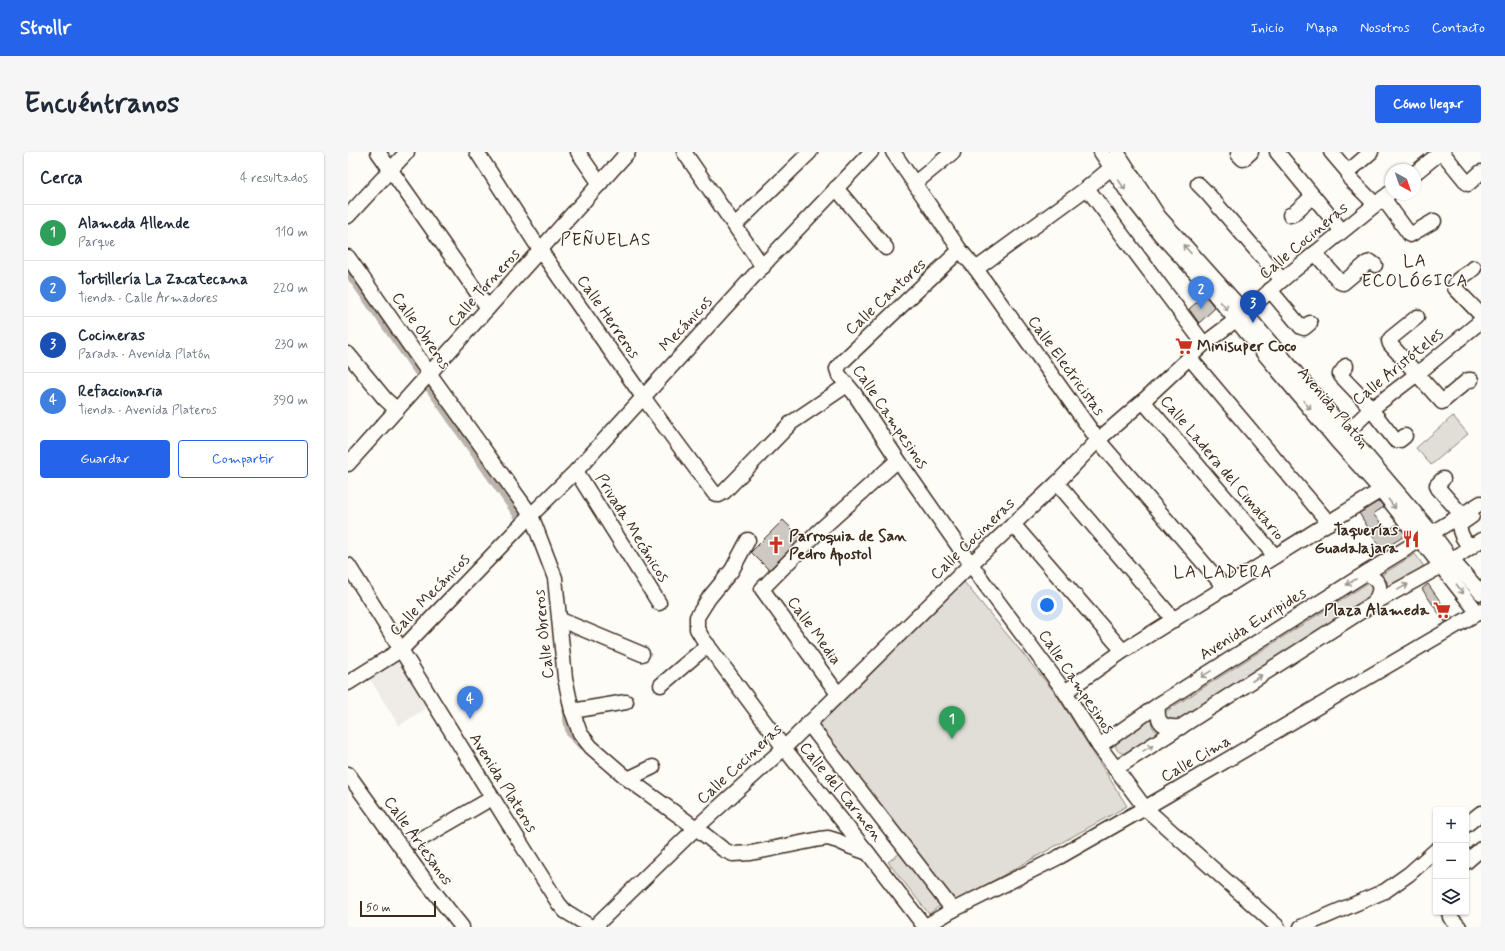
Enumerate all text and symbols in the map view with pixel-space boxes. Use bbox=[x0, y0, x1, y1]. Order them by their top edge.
text: Strollr bbox=[20, 16, 71, 41]
text: Inicio bbox=[1251, 19, 1284, 37]
text: Mapa bbox=[1306, 19, 1338, 37]
text: Nosotros bbox=[1360, 19, 1410, 37]
text: Contacto bbox=[1432, 19, 1485, 37]
button: Cómo llegar bbox=[1375, 85, 1481, 123]
text: Encuéntranos bbox=[24, 86, 180, 123]
north arrow bbox=[1385, 164, 1421, 200]
text: Cerca bbox=[40, 167, 83, 189]
text: 4 resultados bbox=[240, 170, 308, 187]
one-way arrow bbox=[1118, 179, 1126, 190]
street label: Calle Cocineras bbox=[1255, 198, 1353, 284]
text: Alameda Allende bbox=[78, 214, 190, 234]
text: 1 bbox=[50, 224, 56, 241]
text: 110 m bbox=[275, 224, 308, 241]
district label: PEÑUELAS bbox=[561, 229, 651, 251]
text: Parque bbox=[78, 234, 115, 251]
street label: Calle Torneros bbox=[443, 244, 525, 332]
one-way arrow bbox=[1183, 244, 1192, 254]
district label: LA ECOLÓGICA bbox=[1361, 250, 1469, 292]
street label: Calle Cantores bbox=[841, 254, 931, 340]
text: Tortillería La Zacatecana bbox=[78, 270, 248, 290]
street label: Calle Herreros bbox=[572, 271, 644, 363]
pin: 2 bbox=[1188, 276, 1214, 309]
text: 2 bbox=[50, 280, 56, 297]
text: 220 m bbox=[273, 280, 308, 297]
street label: Calle Obreros bbox=[387, 288, 455, 374]
text: Tienda · Calle Armadores bbox=[78, 290, 218, 307]
pin: 3 bbox=[1240, 290, 1266, 323]
street label: Mecánicos bbox=[655, 292, 717, 356]
one-way arrow bbox=[1219, 300, 1228, 311]
street label: Calle Electricistas bbox=[1023, 312, 1109, 420]
street label: Calle Aristóteles bbox=[1348, 324, 1448, 410]
text: Cocineras bbox=[78, 326, 145, 346]
text: 3 bbox=[50, 336, 56, 353]
text: 230 m bbox=[274, 336, 308, 353]
supermarket icon: Minisuper Coco bbox=[1174, 336, 1194, 356]
place label: Minisuper Coco bbox=[1197, 336, 1296, 357]
text: Parada · Avenida Platón bbox=[78, 346, 210, 363]
street label: Calle Campesinos bbox=[847, 361, 933, 473]
street label: Avenida Platón bbox=[1292, 363, 1374, 453]
text: Refaccionaria bbox=[78, 382, 163, 402]
street label: Calle Ladera del Cimatario bbox=[1155, 391, 1289, 545]
text: 4 bbox=[49, 392, 57, 409]
text: 390 m bbox=[273, 392, 308, 409]
one-way arrow bbox=[1303, 400, 1312, 411]
text: Tienda · Avenida Plateros bbox=[78, 402, 217, 419]
button: Guardar bbox=[40, 440, 170, 478]
button: Compartir bbox=[178, 440, 308, 478]
street label: Privada Mecánicos bbox=[590, 470, 674, 586]
street label: Calle Cocineras bbox=[926, 493, 1020, 585]
one-way arrow bbox=[1388, 498, 1396, 509]
place label: Taquerías Guadalajara bbox=[1315, 520, 1399, 559]
place label: Parroquia de San Pedro Apostol bbox=[789, 526, 907, 566]
restaurant icon: Taquerías Guadalajara bbox=[1401, 529, 1421, 549]
church icon: Parroquia de San Pedro Apostol bbox=[766, 535, 786, 555]
street label: Calle Mecánicos bbox=[385, 549, 475, 641]
district label: LA LADERA bbox=[1173, 561, 1273, 583]
one-way arrow bbox=[1346, 578, 1357, 586]
street label: Avenida Euripides bbox=[1196, 583, 1310, 665]
one-way arrow bbox=[1397, 583, 1409, 591]
one-way arrow bbox=[1455, 584, 1464, 595]
street label: Calle Obreros bbox=[529, 588, 559, 680]
street label: Calle Media bbox=[782, 593, 846, 670]
your location bbox=[1037, 595, 1057, 615]
place label: Plaza Alameda bbox=[1324, 600, 1429, 621]
supermarket icon: Plaza Alameda bbox=[1432, 600, 1452, 620]
street label: Calle Campesinos bbox=[1033, 626, 1119, 738]
one-way arrow bbox=[1201, 670, 1212, 678]
one-way arrow bbox=[1251, 674, 1263, 682]
pin: 4 bbox=[457, 686, 483, 719]
pin: 1 bbox=[939, 706, 965, 739]
street label: Calle Cocineras bbox=[693, 719, 787, 809]
street label: Avenida Plateros bbox=[464, 729, 542, 837]
street label: Calle Cima bbox=[1157, 731, 1235, 787]
street label: Calle del Carmen bbox=[794, 738, 888, 846]
one-way arrow bbox=[1142, 744, 1153, 752]
street label: Calle Artesanos bbox=[379, 792, 457, 890]
map controls bbox=[1433, 807, 1469, 915]
button: + bbox=[1433, 807, 1469, 843]
button: − bbox=[1433, 843, 1469, 879]
button: layers bbox=[1433, 879, 1469, 915]
scale bar bbox=[360, 899, 436, 918]
text: 50 m bbox=[366, 901, 391, 915]

